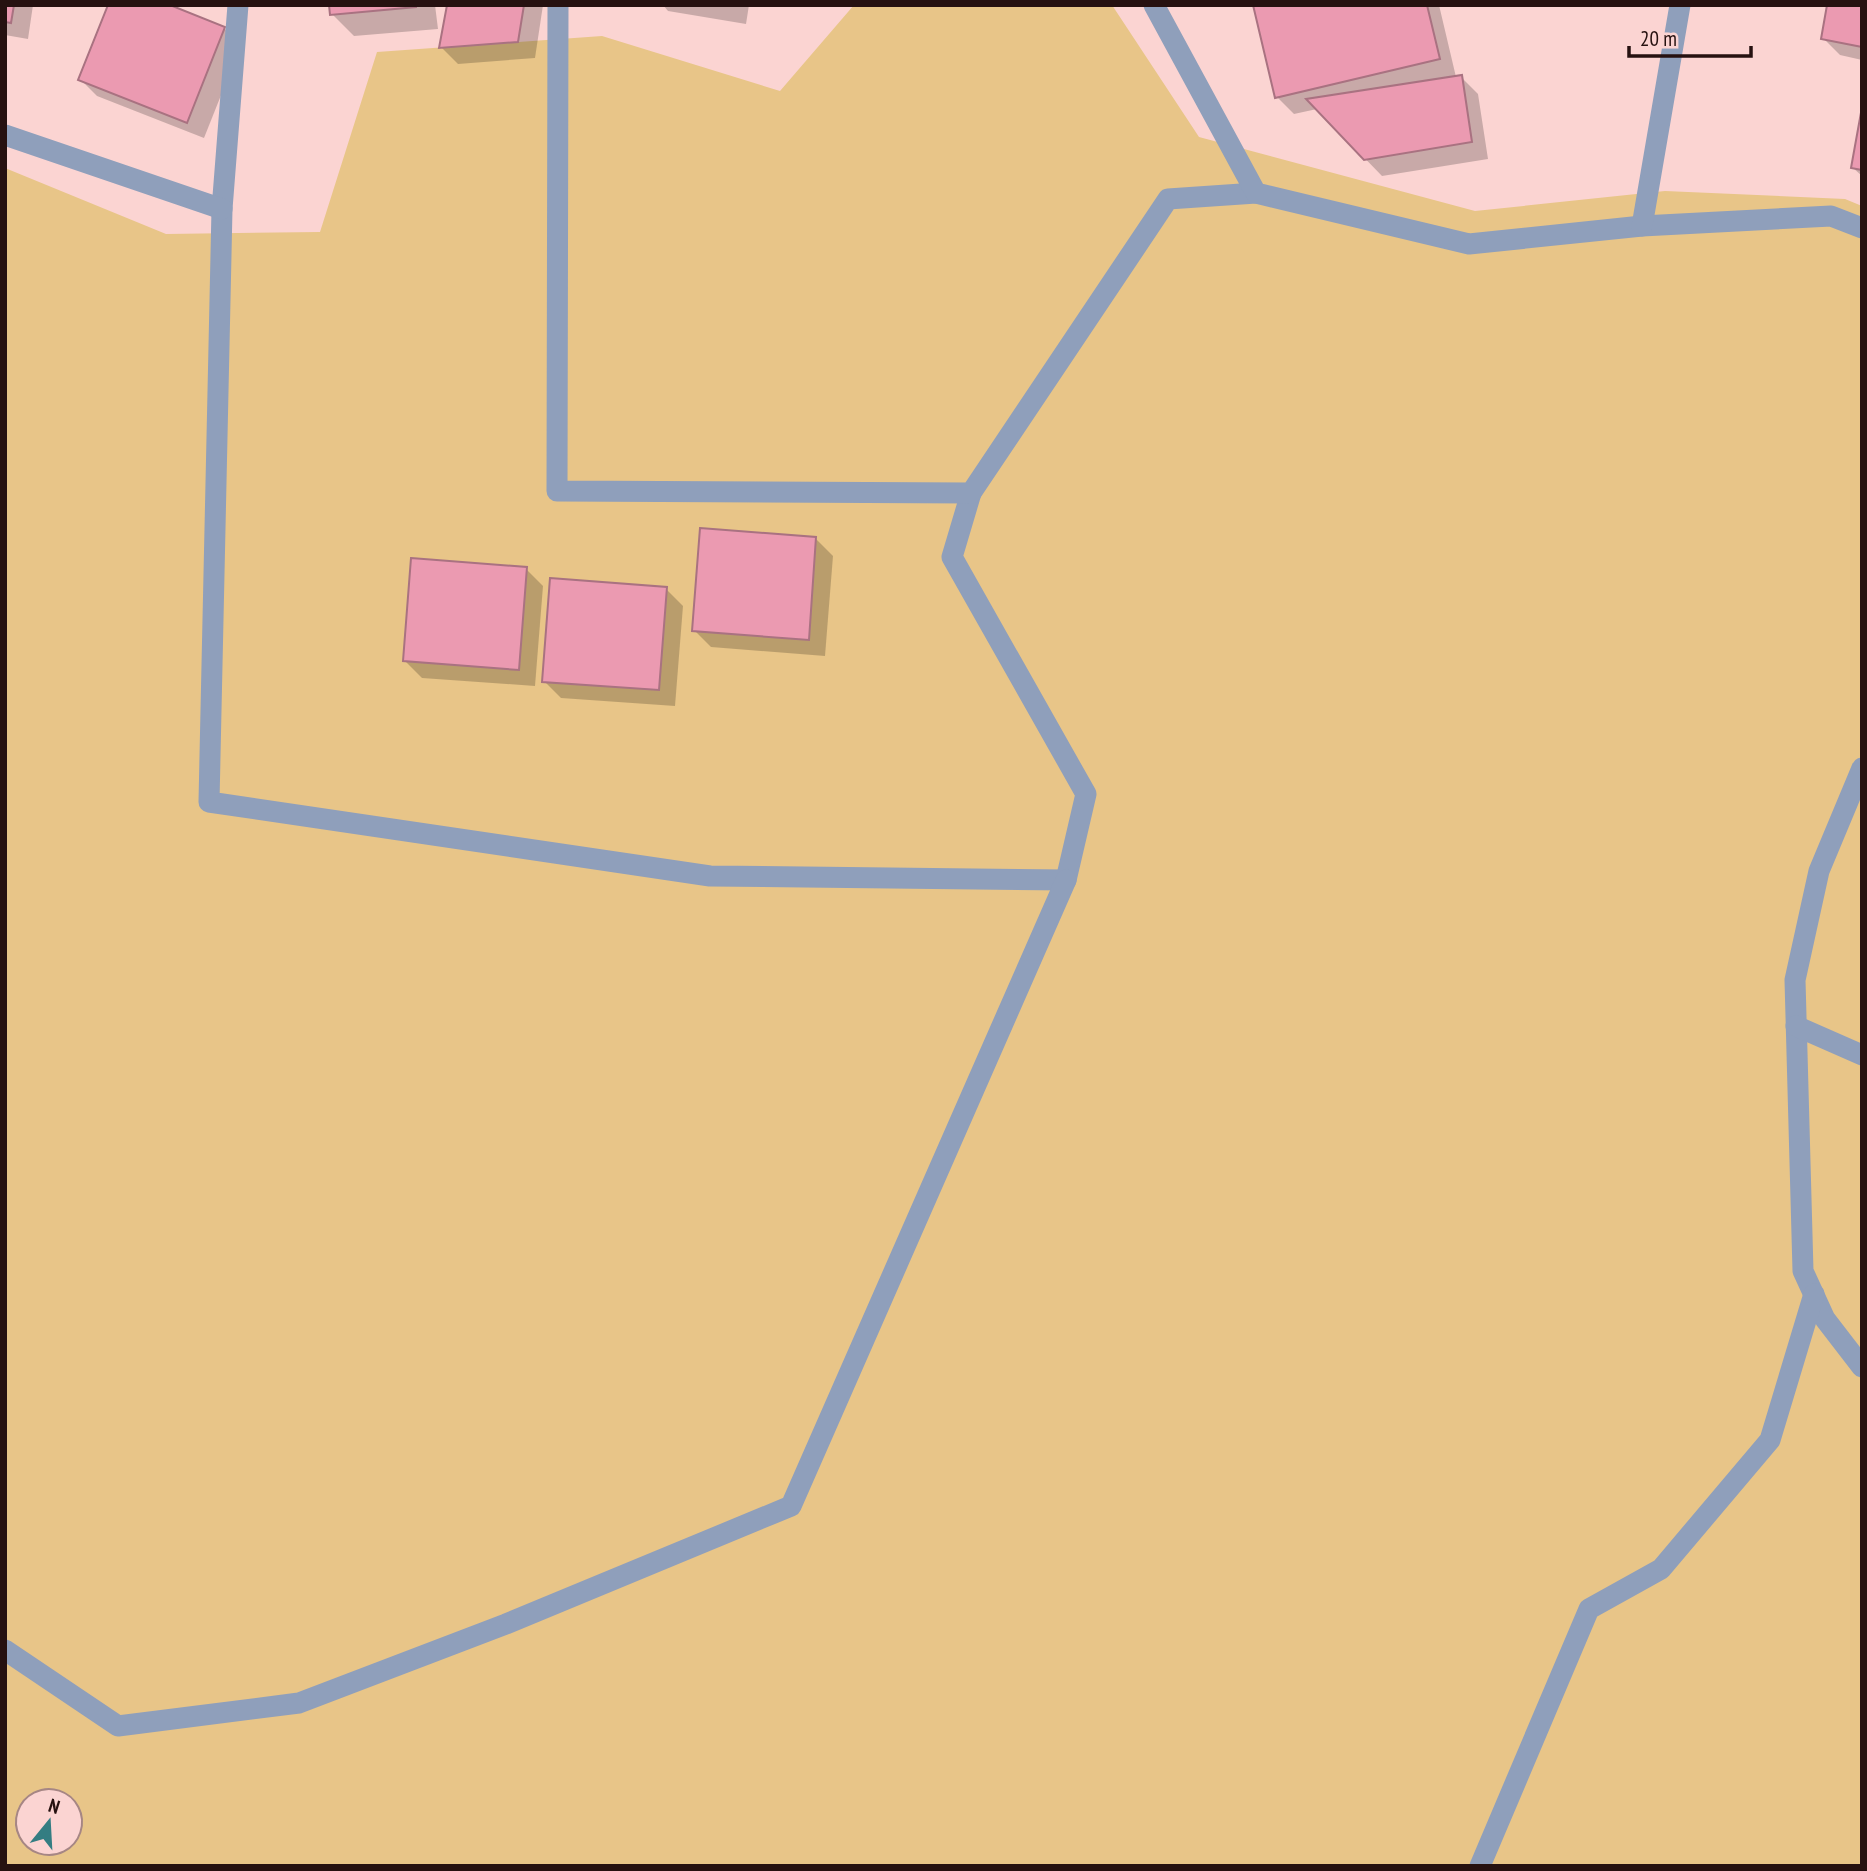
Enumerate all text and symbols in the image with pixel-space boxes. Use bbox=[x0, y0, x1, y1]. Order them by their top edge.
scale bar bbox=[1629, 14, 1752, 58]
text: 20 m bbox=[1640, 25, 1677, 52]
north arrow bbox=[14, 1787, 84, 1857]
text: N bbox=[46, 1793, 63, 1819]

